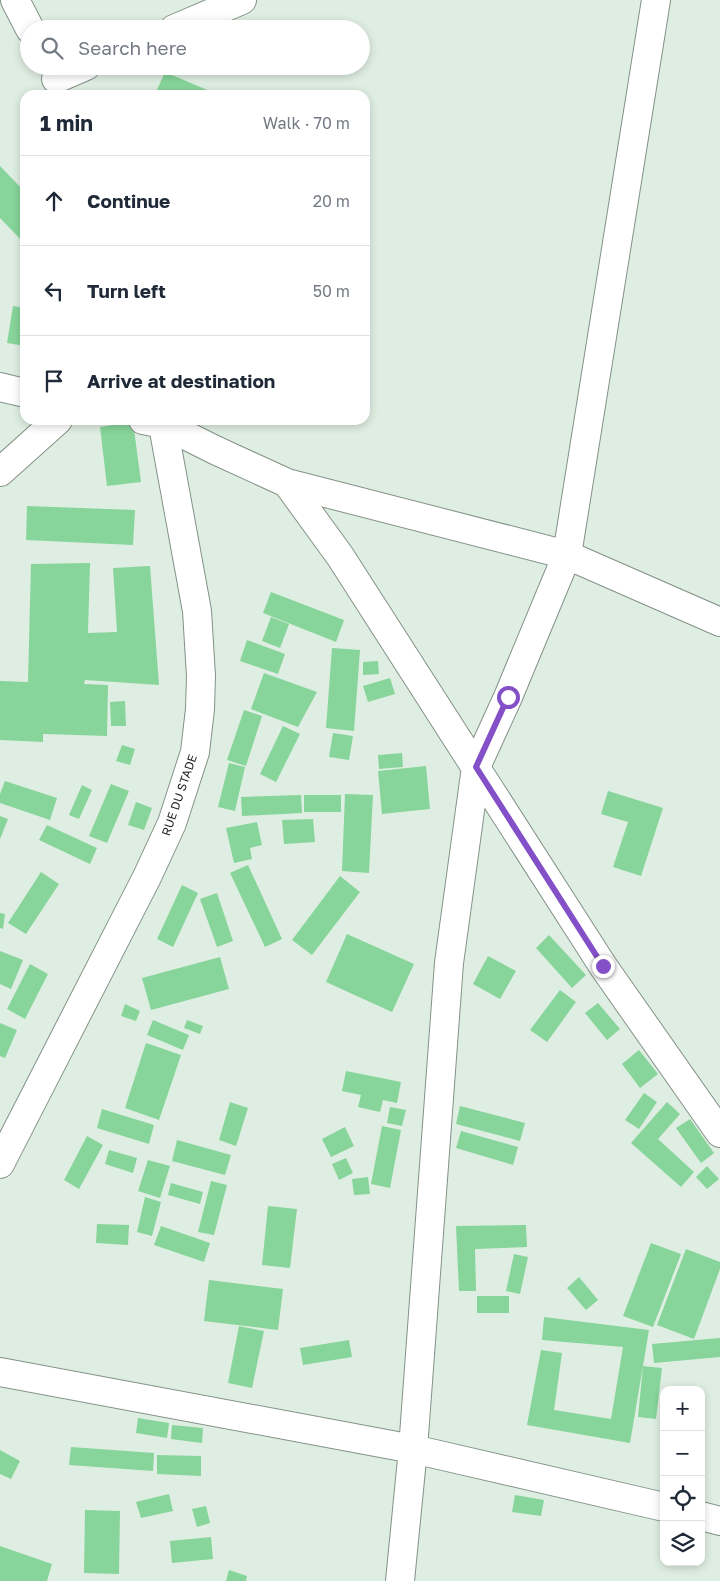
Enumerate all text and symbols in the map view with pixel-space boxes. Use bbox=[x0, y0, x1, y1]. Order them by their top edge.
search box bbox=[20, 20, 370, 75]
icon: search bbox=[38, 34, 66, 62]
text: Search here bbox=[78, 36, 187, 59]
text: 1 min bbox=[40, 110, 93, 136]
text: Walk · 70 m bbox=[263, 113, 350, 133]
icon: ahead bbox=[40, 187, 68, 215]
text: Continue bbox=[87, 189, 170, 212]
text: 20 m bbox=[313, 191, 350, 211]
icon: left bbox=[40, 277, 68, 305]
text: Turn left bbox=[87, 279, 166, 302]
text: 50 m bbox=[313, 281, 350, 301]
icon: arrive bbox=[40, 367, 68, 395]
text: Arrive at destination bbox=[87, 369, 275, 392]
route start bbox=[497, 686, 520, 709]
street label: RUE DU STADE bbox=[158, 752, 200, 838]
route end bbox=[592, 955, 615, 978]
map controls bbox=[660, 1386, 705, 1566]
button: + bbox=[660, 1386, 705, 1431]
button: − bbox=[660, 1431, 705, 1476]
button: locate bbox=[660, 1476, 705, 1521]
button: layers bbox=[660, 1521, 705, 1566]

